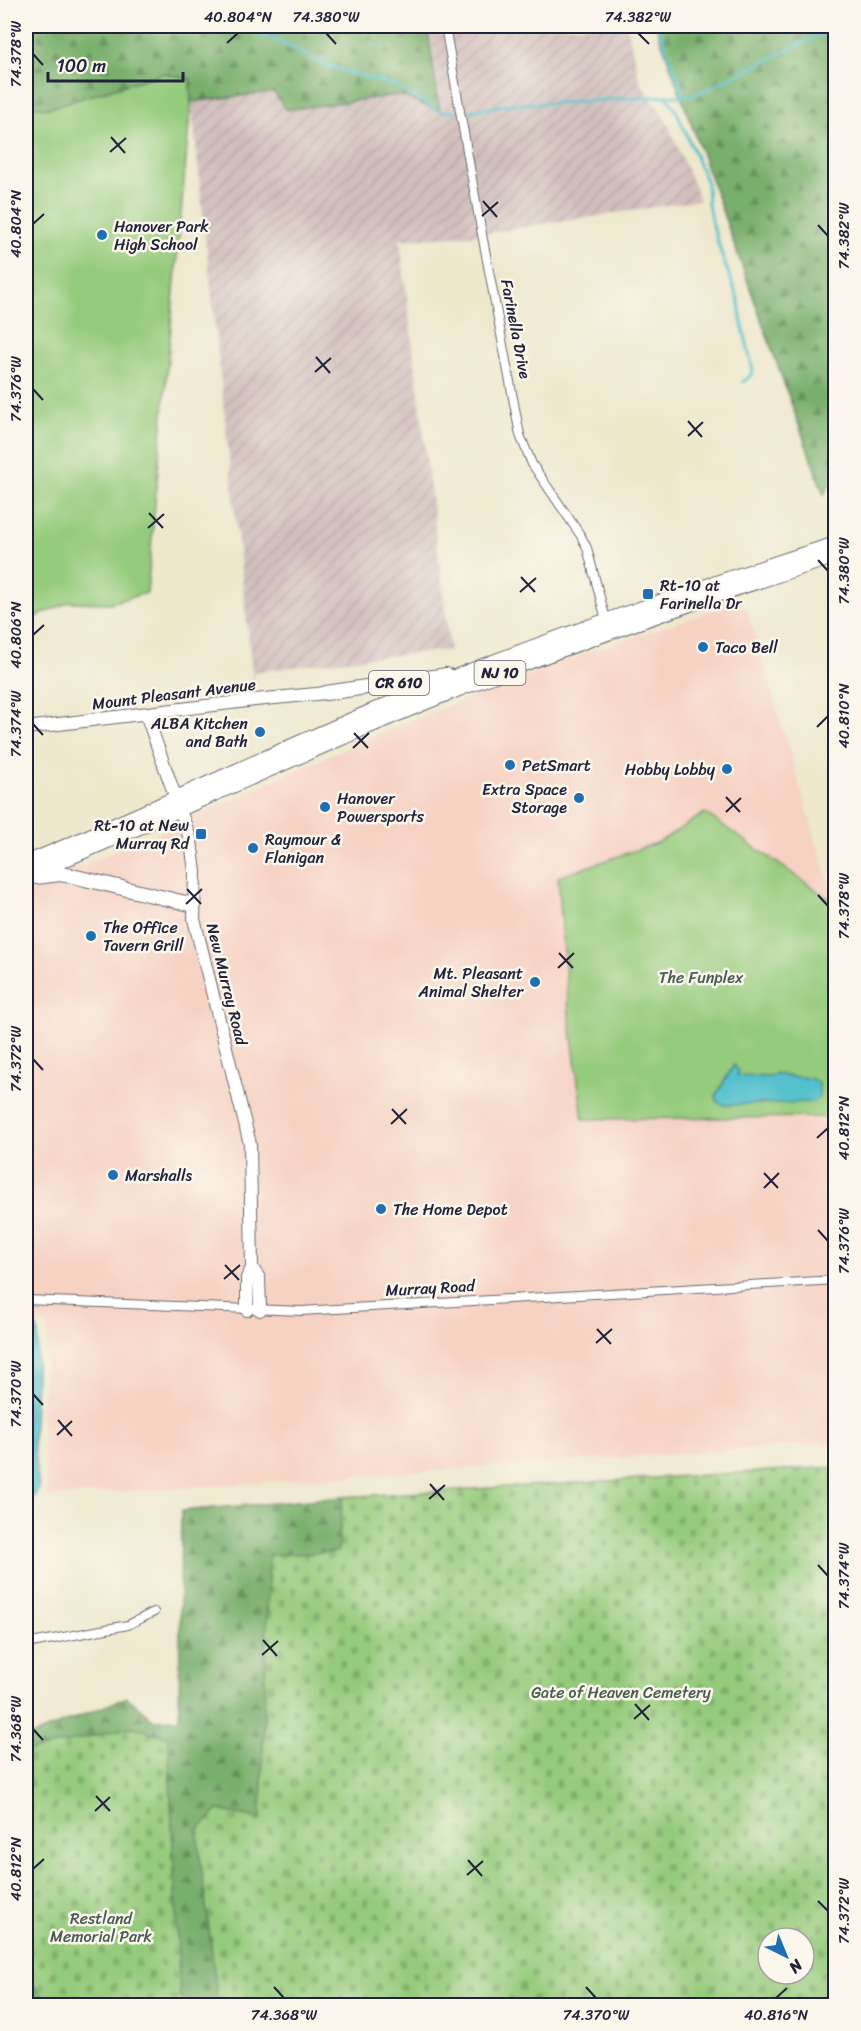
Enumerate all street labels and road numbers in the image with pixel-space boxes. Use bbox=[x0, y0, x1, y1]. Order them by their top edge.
street label: Farinella Drive bbox=[492, 277, 540, 382]
road number: NJ 10 bbox=[474, 661, 526, 685]
street label: Mount Pleasant Avenue bbox=[90, 670, 258, 718]
road number: CR 610 bbox=[369, 671, 429, 695]
street label: New Murray Road bbox=[198, 920, 257, 1050]
street label: Murray Road bbox=[385, 1271, 477, 1305]

